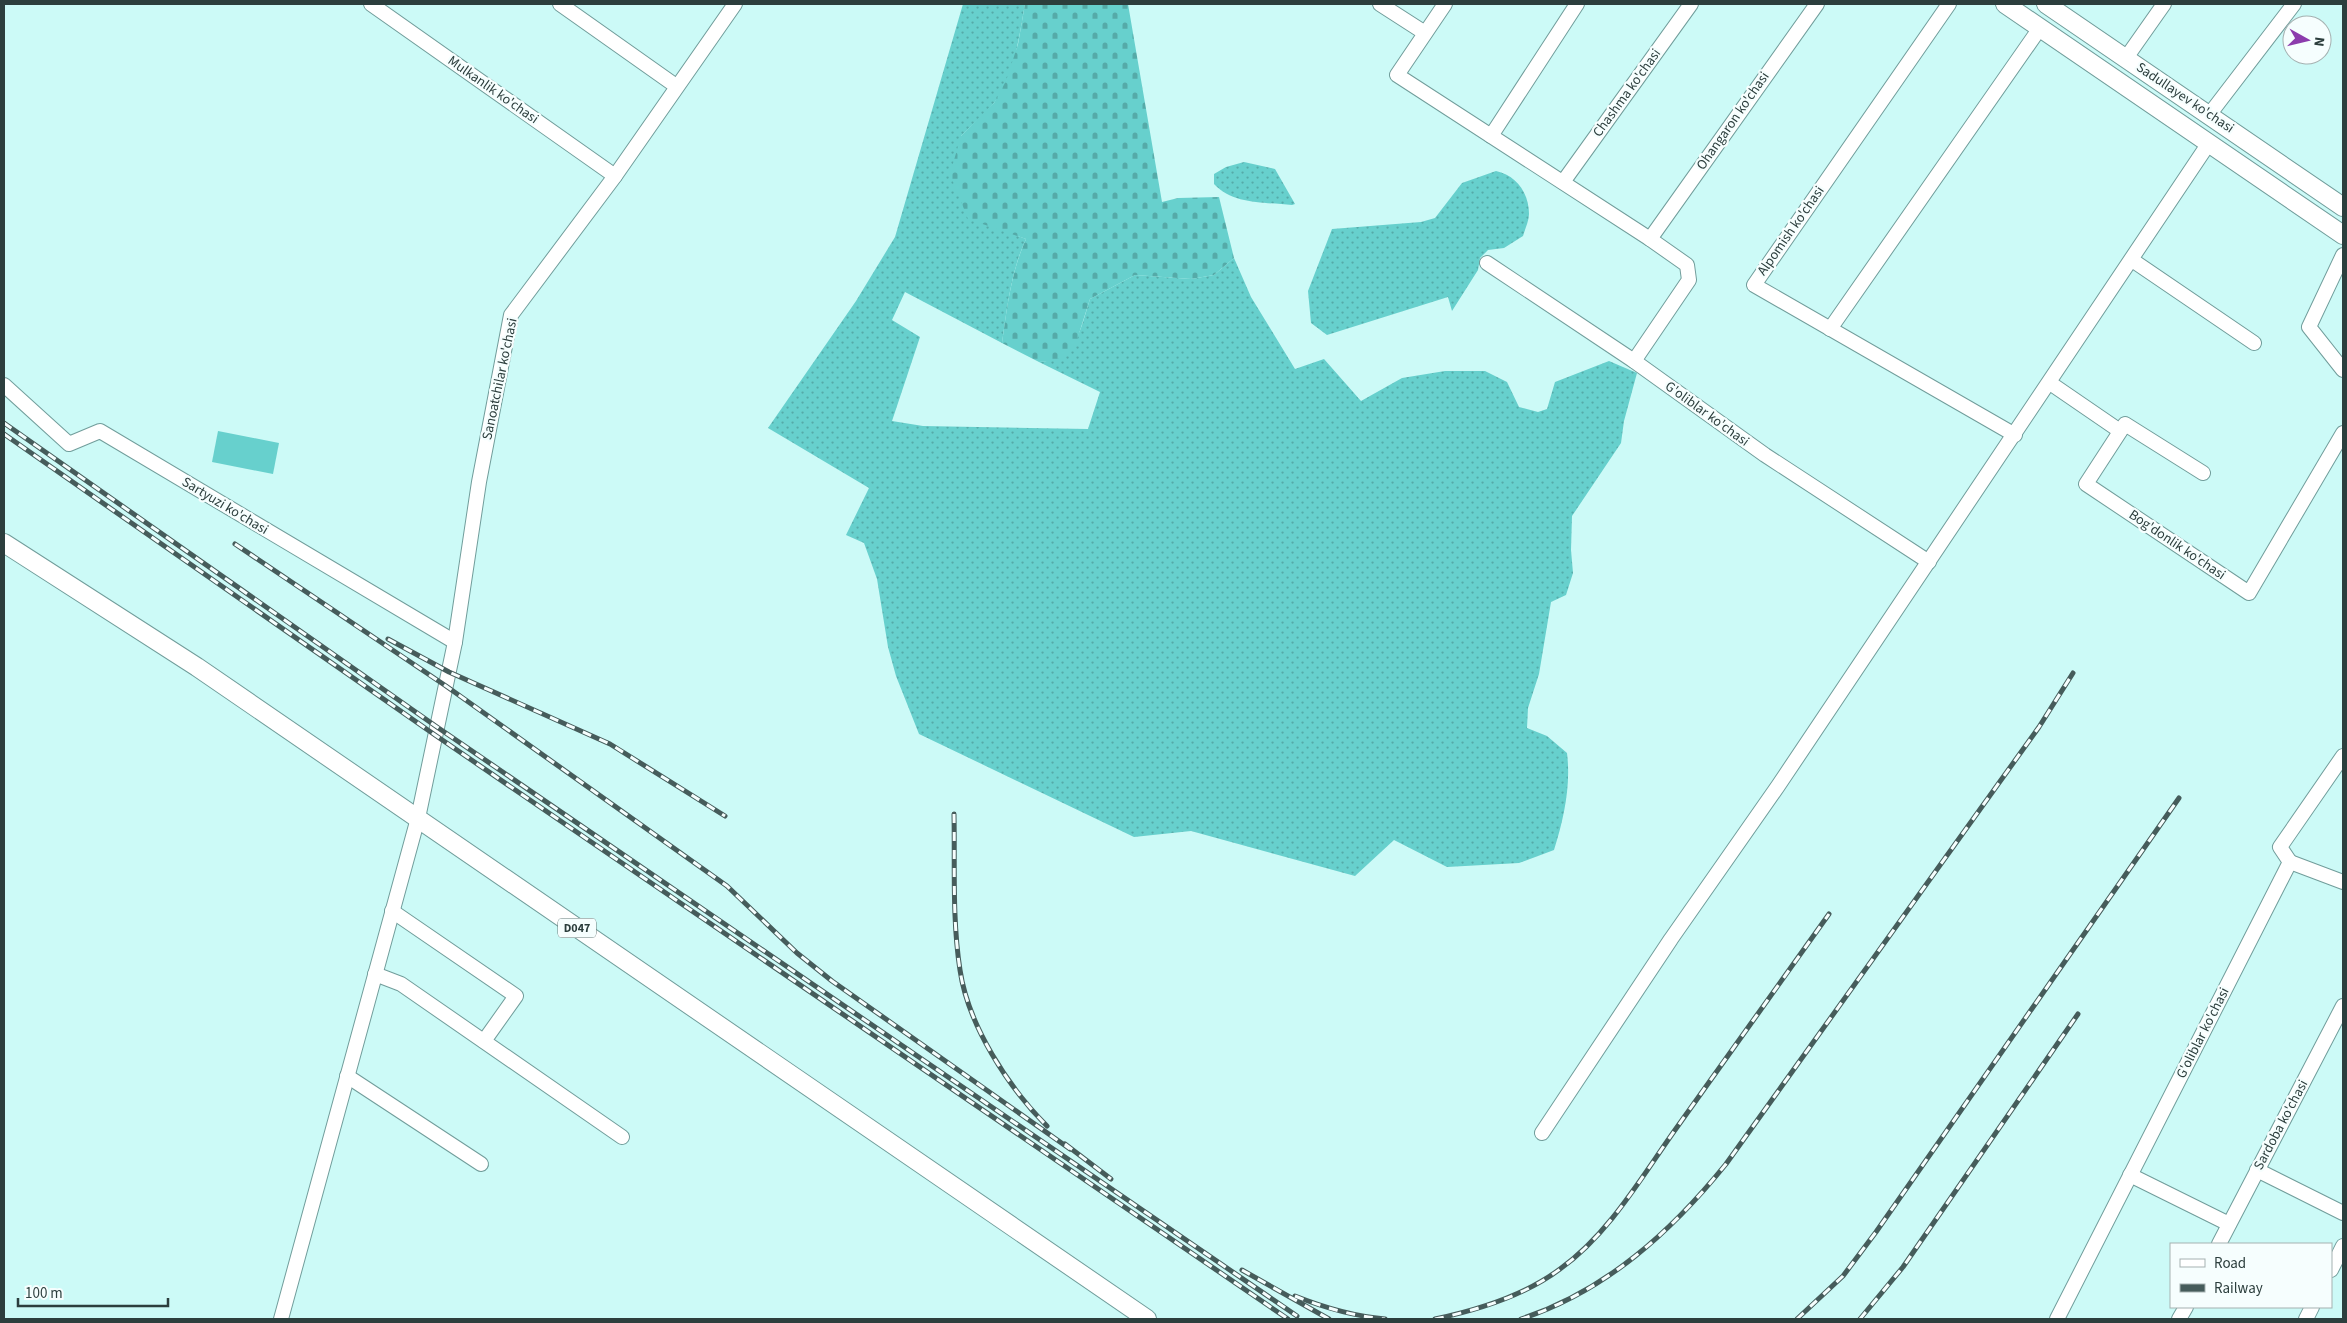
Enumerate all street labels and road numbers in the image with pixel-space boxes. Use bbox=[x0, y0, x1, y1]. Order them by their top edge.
street label: Chashma ko'chasi bbox=[1588, 45, 1666, 141]
street label: Mulkanlik ko'chasi bbox=[443, 51, 543, 129]
street label: Sadullayev ko'chasi bbox=[2132, 58, 2238, 138]
street label: Ohangaron ko'chasi bbox=[1692, 68, 1774, 174]
street label: Alpomish ko'chasi bbox=[1753, 182, 1829, 280]
street label: Sanoatchilar ko'chasi bbox=[477, 316, 523, 442]
street label: G'oliblar ko'chasi bbox=[1661, 377, 1753, 451]
street label: Sartyuzi ko'chasi bbox=[178, 472, 272, 540]
street label: Bog'donlik ko'chasi bbox=[2125, 505, 2229, 585]
road number: D047 bbox=[558, 918, 596, 938]
street label: G'oliblar ko'chasi bbox=[2171, 984, 2235, 1082]
street label: Sardoba ko'chasi bbox=[2249, 1076, 2313, 1174]

